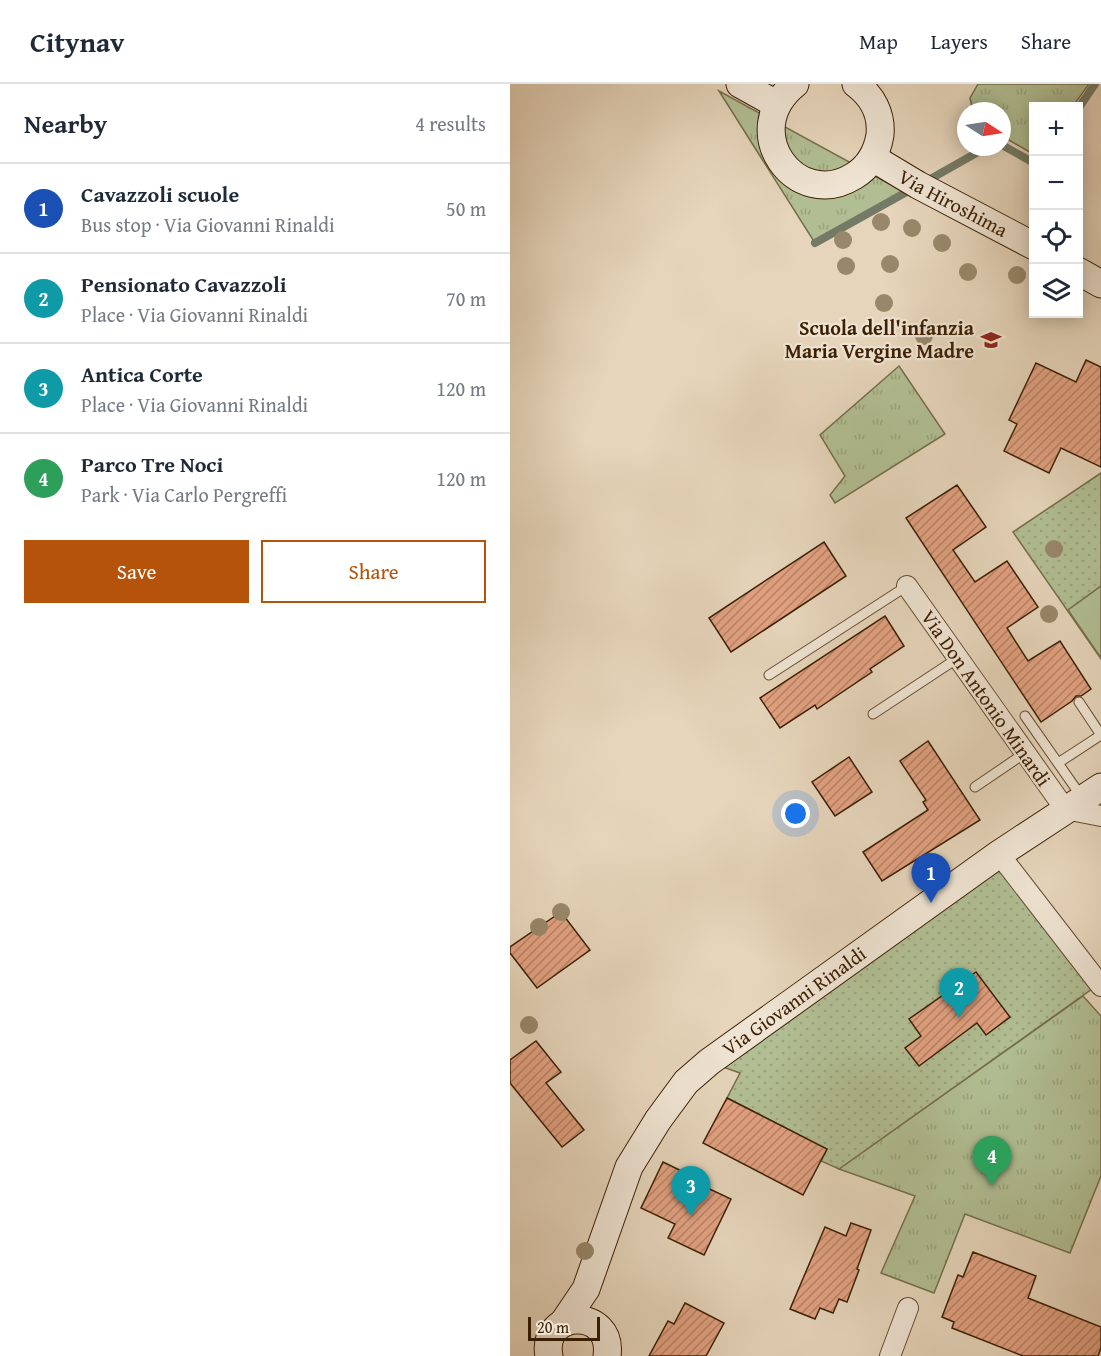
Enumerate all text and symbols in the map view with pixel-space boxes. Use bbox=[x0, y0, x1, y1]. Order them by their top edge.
text: Citynav bbox=[30, 21, 124, 62]
text: Map bbox=[859, 26, 898, 57]
text: Layers bbox=[931, 26, 988, 57]
text: Share bbox=[1021, 26, 1071, 57]
north arrow bbox=[957, 102, 1011, 156]
map controls bbox=[1029, 102, 1083, 318]
button: + bbox=[1029, 102, 1083, 156]
text: Nearby bbox=[24, 104, 107, 143]
text: 4 results bbox=[415, 109, 486, 138]
button: − bbox=[1029, 156, 1083, 210]
street label: Via Hiroshima bbox=[893, 162, 1014, 244]
text: Cavazzoli scuole bbox=[81, 178, 239, 210]
text: 1 bbox=[38, 194, 49, 223]
text: 50 m bbox=[446, 194, 486, 223]
text: Bus stop · Via Giovanni Rinaldi bbox=[81, 210, 335, 239]
button: locate bbox=[1029, 210, 1083, 264]
button: layers bbox=[1029, 264, 1083, 318]
text: Pensionato Cavazzoli bbox=[81, 268, 287, 300]
text: 2 bbox=[38, 284, 49, 313]
text: 70 m bbox=[446, 284, 486, 313]
text: Place · Via Giovanni Rinaldi bbox=[81, 300, 308, 329]
place label: Scuola dell'infanzia Maria Vergine Madre bbox=[785, 313, 975, 365]
school or university icon: Scuola dell'infanzia Maria Vergine Madre bbox=[979, 328, 1003, 352]
text: Antica Corte bbox=[81, 358, 203, 390]
text: 3 bbox=[38, 374, 49, 403]
text: 120 m bbox=[436, 374, 486, 403]
text: Place · Via Giovanni Rinaldi bbox=[81, 390, 308, 419]
text: Parco Tre Noci bbox=[81, 448, 223, 480]
text: 4 bbox=[38, 464, 49, 493]
text: 120 m bbox=[436, 464, 486, 493]
text: Park · Via Carlo Pergreffi bbox=[81, 480, 287, 509]
button: Save bbox=[24, 540, 249, 603]
button: Share bbox=[261, 540, 486, 603]
street label: Via Don Antonio Minardi bbox=[914, 604, 1059, 792]
your location bbox=[781, 799, 810, 828]
pin: 1 bbox=[912, 854, 950, 903]
street label: Via Giovanni Rinaldi bbox=[716, 939, 872, 1062]
pin: 2 bbox=[940, 968, 978, 1018]
pin: 4 bbox=[972, 1136, 1012, 1186]
pin: 3 bbox=[672, 1166, 711, 1216]
scale bar bbox=[528, 1314, 600, 1342]
text: 20 m bbox=[537, 1315, 569, 1339]

